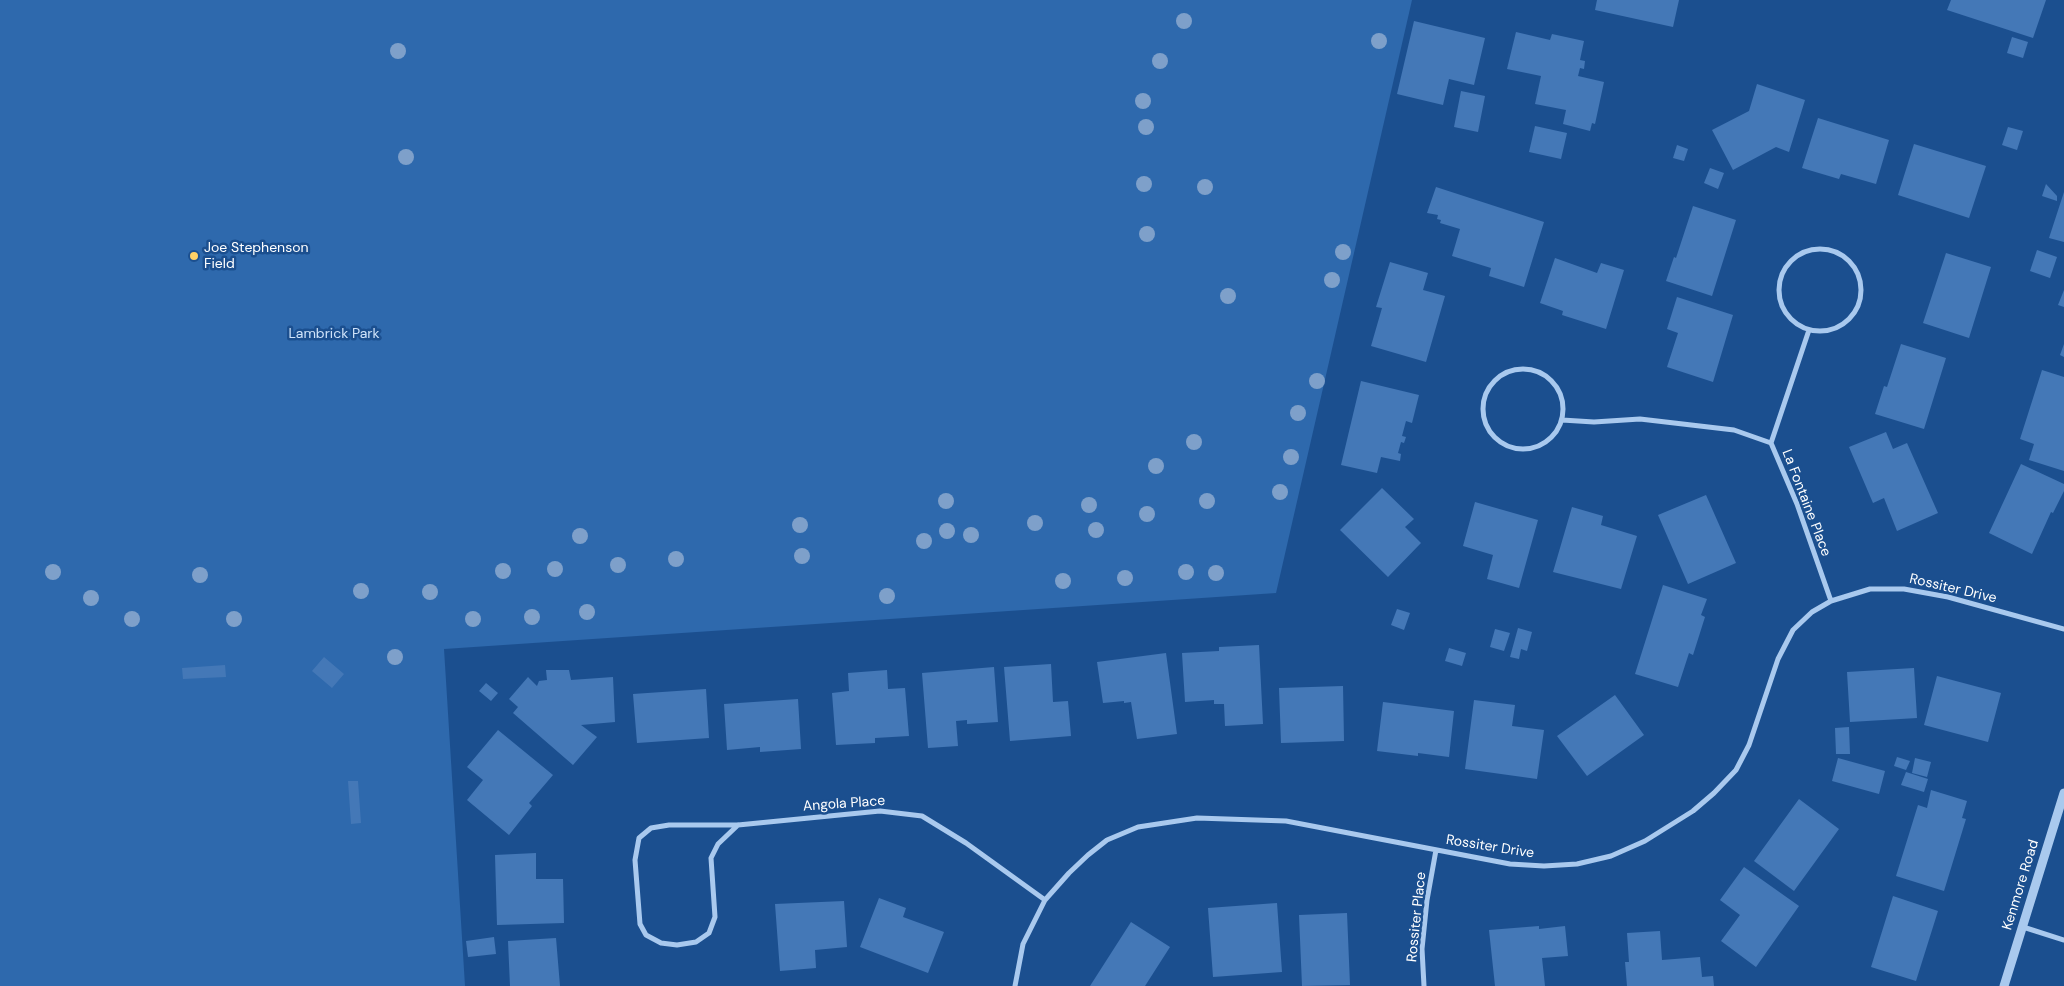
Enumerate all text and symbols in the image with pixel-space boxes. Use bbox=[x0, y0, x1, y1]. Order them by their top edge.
place label: Joe Stephenson Field bbox=[204, 240, 309, 272]
marker: Joe Stephenson Field bbox=[188, 250, 200, 262]
park label: Lambrick Park bbox=[288, 326, 380, 342]
street label: La Fontaine Place bbox=[1778, 447, 1834, 559]
street label: Rossiter Drive bbox=[1908, 571, 1998, 607]
street label: Angola Place bbox=[802, 793, 886, 815]
street label: Rossiter Drive bbox=[1445, 832, 1535, 862]
street label: Kenmore Road bbox=[1999, 838, 2043, 932]
street label: Rossiter Place bbox=[1404, 871, 1430, 963]

